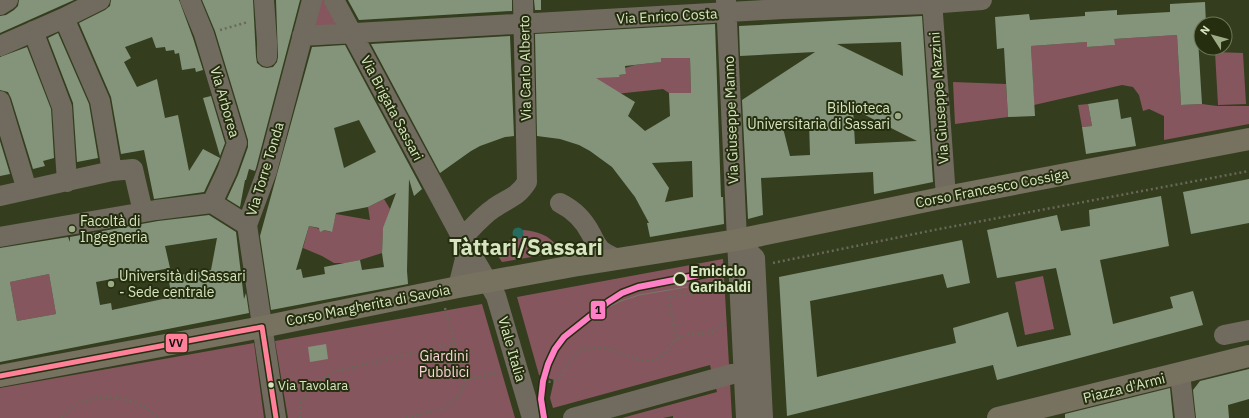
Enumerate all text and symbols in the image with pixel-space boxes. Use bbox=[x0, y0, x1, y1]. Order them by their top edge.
street label: Via Enrico Costa bbox=[616, 4, 719, 28]
street label: Via Carlo Alberto bbox=[515, 15, 535, 121]
north arrow bbox=[1193, 16, 1233, 56]
text: N bbox=[1197, 23, 1213, 37]
street label: Via Giuseppe Mazzini bbox=[925, 31, 953, 165]
street label: Via Brigata Sassari bbox=[357, 52, 427, 164]
street label: Via Giuseppe Manno bbox=[720, 55, 742, 184]
street label: Via Arborea bbox=[206, 64, 244, 140]
place label: Biblioteca Universitaria di Sassari bbox=[747, 99, 891, 133]
marker: Biblioteca Universitaria di Sassari bbox=[893, 111, 903, 121]
street label: Via Torre Tonda bbox=[242, 119, 288, 218]
street label: Corso Francesco Cossiga bbox=[914, 164, 1071, 212]
place label: Facoltà di Ingegneria bbox=[80, 212, 148, 246]
marker: Facoltà di Ingegneria bbox=[67, 224, 77, 234]
district label: Tàttari/Sassari bbox=[449, 232, 603, 261]
place label: Emiciclo Garibaldi bbox=[690, 262, 751, 296]
place label: Università di Sassari - Sede centrale bbox=[119, 267, 246, 301]
marker: Emiciclo Garibaldi bbox=[673, 272, 687, 286]
marker: Università di Sassari - Sede centrale bbox=[106, 279, 116, 289]
street label: Corso Margherita di Savoia bbox=[284, 280, 452, 330]
line badge: 1 bbox=[590, 300, 606, 320]
text: 1 bbox=[595, 303, 602, 317]
street label: Viale Italia bbox=[494, 314, 530, 384]
line badge: VV bbox=[165, 333, 188, 353]
text: VV bbox=[169, 336, 183, 350]
park label: Giardini Pubblici bbox=[419, 347, 469, 381]
street label: Piazza d'Armi bbox=[1081, 369, 1167, 407]
place label: Via Tavolara bbox=[278, 377, 348, 394]
marker: Via Tavolara bbox=[266, 380, 276, 390]

